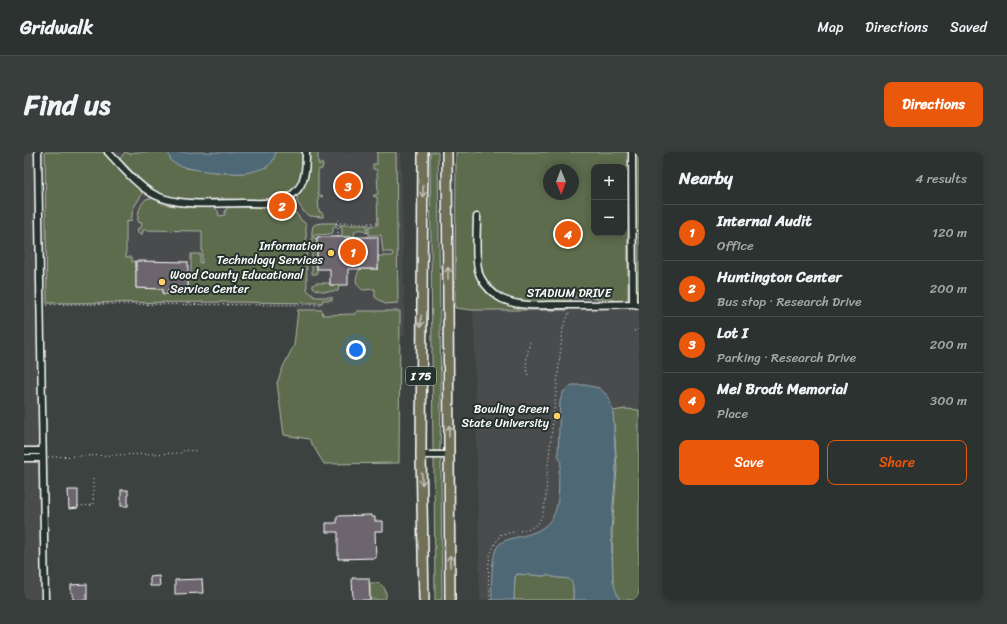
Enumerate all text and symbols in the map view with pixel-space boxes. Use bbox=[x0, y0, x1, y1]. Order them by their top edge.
text: Gridwalk bbox=[20, 11, 93, 44]
text: Map bbox=[817, 15, 843, 40]
text: Directions bbox=[865, 15, 928, 40]
text: Saved bbox=[950, 15, 987, 40]
text: Find us bbox=[24, 80, 111, 129]
button: Directions bbox=[884, 82, 983, 127]
text: Nearby bbox=[679, 163, 733, 193]
north arrow bbox=[543, 164, 579, 200]
map controls bbox=[591, 164, 627, 236]
button: + bbox=[591, 164, 627, 200]
text: 4 results bbox=[915, 167, 967, 190]
pin: 3 bbox=[335, 171, 361, 201]
one-way arrow bbox=[419, 184, 427, 197]
pin: 2 bbox=[269, 191, 295, 221]
button: − bbox=[591, 200, 627, 236]
text: Internal Audit bbox=[717, 208, 812, 234]
pin: 4 bbox=[555, 219, 581, 249]
text: 1 bbox=[689, 221, 695, 244]
text: 120 m bbox=[932, 221, 967, 244]
text: Office bbox=[717, 234, 754, 257]
place label: Information Technology Services bbox=[217, 235, 323, 271]
pin: 1 bbox=[340, 237, 366, 267]
marker: Information Technology Services bbox=[326, 248, 336, 258]
place label: Wood County Educational Service Center bbox=[170, 264, 304, 300]
text: Huntington Center bbox=[717, 264, 842, 290]
one-way arrow bbox=[444, 267, 452, 280]
marker: Wood County Educational Service Center bbox=[157, 277, 167, 287]
text: 2 bbox=[688, 277, 696, 300]
text: 200 m bbox=[930, 277, 967, 300]
street label: STADIUM DRIVE bbox=[527, 282, 613, 304]
text: Bus stop · Research Drive bbox=[717, 290, 862, 313]
one-way arrow bbox=[417, 314, 425, 327]
text: Lot I bbox=[717, 320, 748, 346]
text: 3 bbox=[688, 333, 696, 356]
text: 200 m bbox=[930, 333, 967, 356]
your location bbox=[346, 340, 366, 360]
text: Parking · Research Drive bbox=[717, 346, 856, 369]
road number: I 75 bbox=[406, 367, 436, 385]
text: Mel Brodt Memorial bbox=[717, 376, 847, 402]
text: 4 bbox=[688, 389, 696, 412]
text: 300 m bbox=[930, 389, 967, 412]
place label: Bowling Green State University bbox=[462, 398, 550, 434]
text: Place bbox=[717, 402, 748, 425]
marker: Bowling Green State University bbox=[552, 411, 562, 421]
one-way arrow bbox=[445, 425, 453, 438]
button: Save bbox=[679, 440, 819, 485]
button: Share bbox=[827, 440, 967, 485]
one-way arrow bbox=[418, 472, 426, 485]
one-way arrow bbox=[446, 555, 454, 568]

